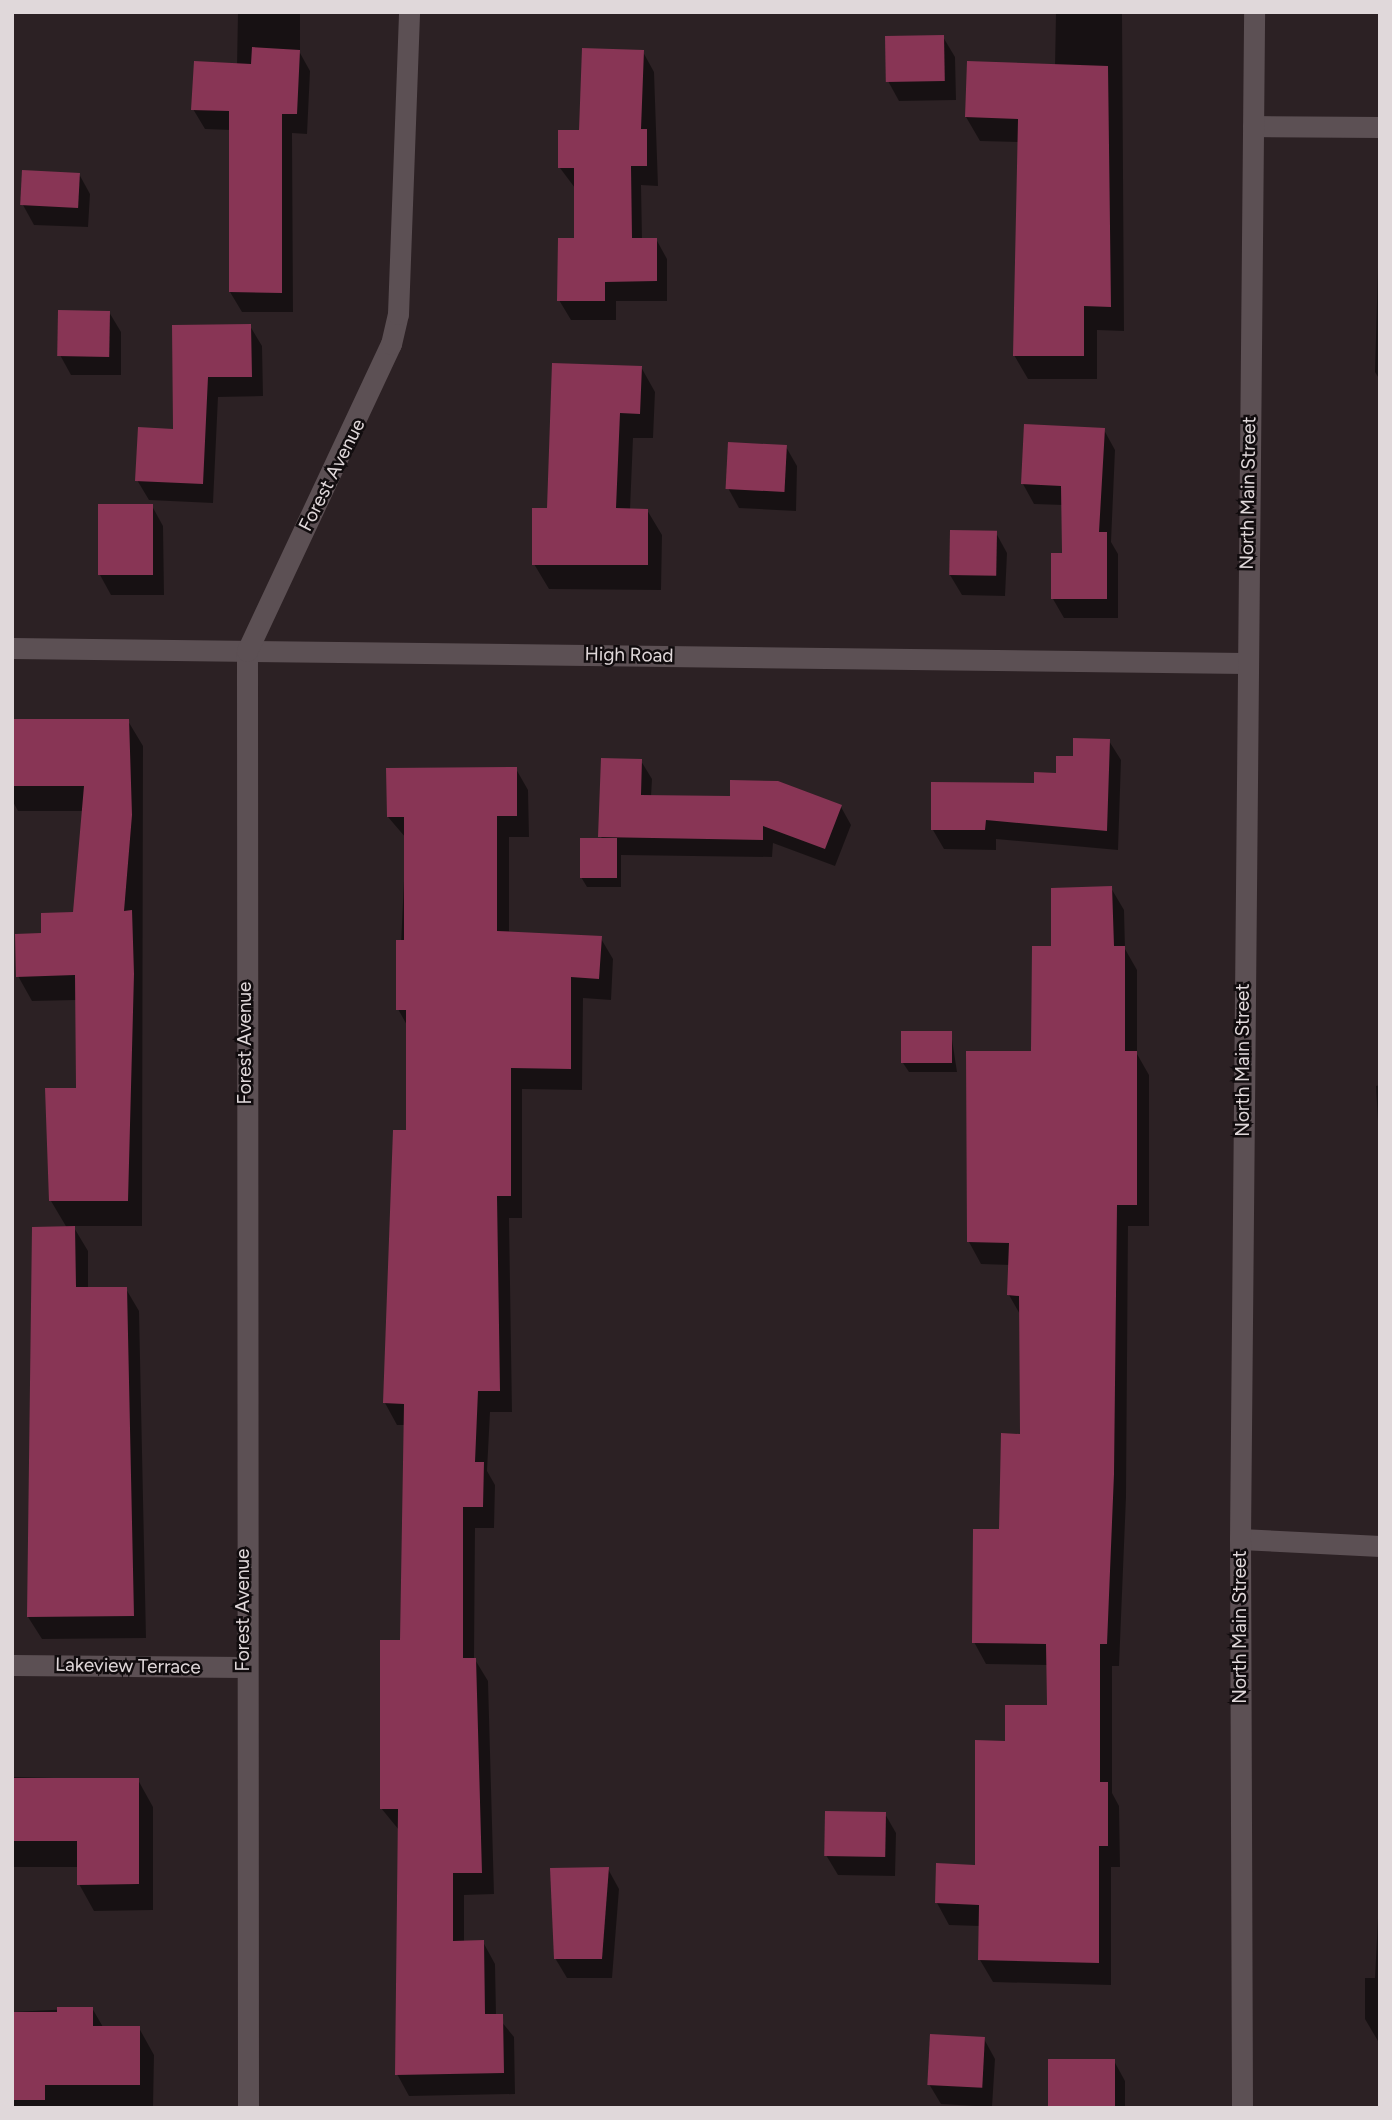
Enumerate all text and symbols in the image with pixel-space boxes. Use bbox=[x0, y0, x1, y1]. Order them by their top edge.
street label: Forest Avenue bbox=[294, 415, 370, 535]
street label: North Main Street bbox=[1235, 416, 1261, 570]
street label: High Road bbox=[584, 643, 674, 667]
street label: Forest Avenue bbox=[234, 981, 256, 1105]
street label: North Main Street bbox=[1232, 983, 1254, 1137]
street label: Forest Avenue bbox=[232, 1548, 254, 1672]
street label: North Main Street bbox=[1229, 1550, 1251, 1704]
street label: Lakeview Terrace bbox=[55, 1653, 201, 1679]

